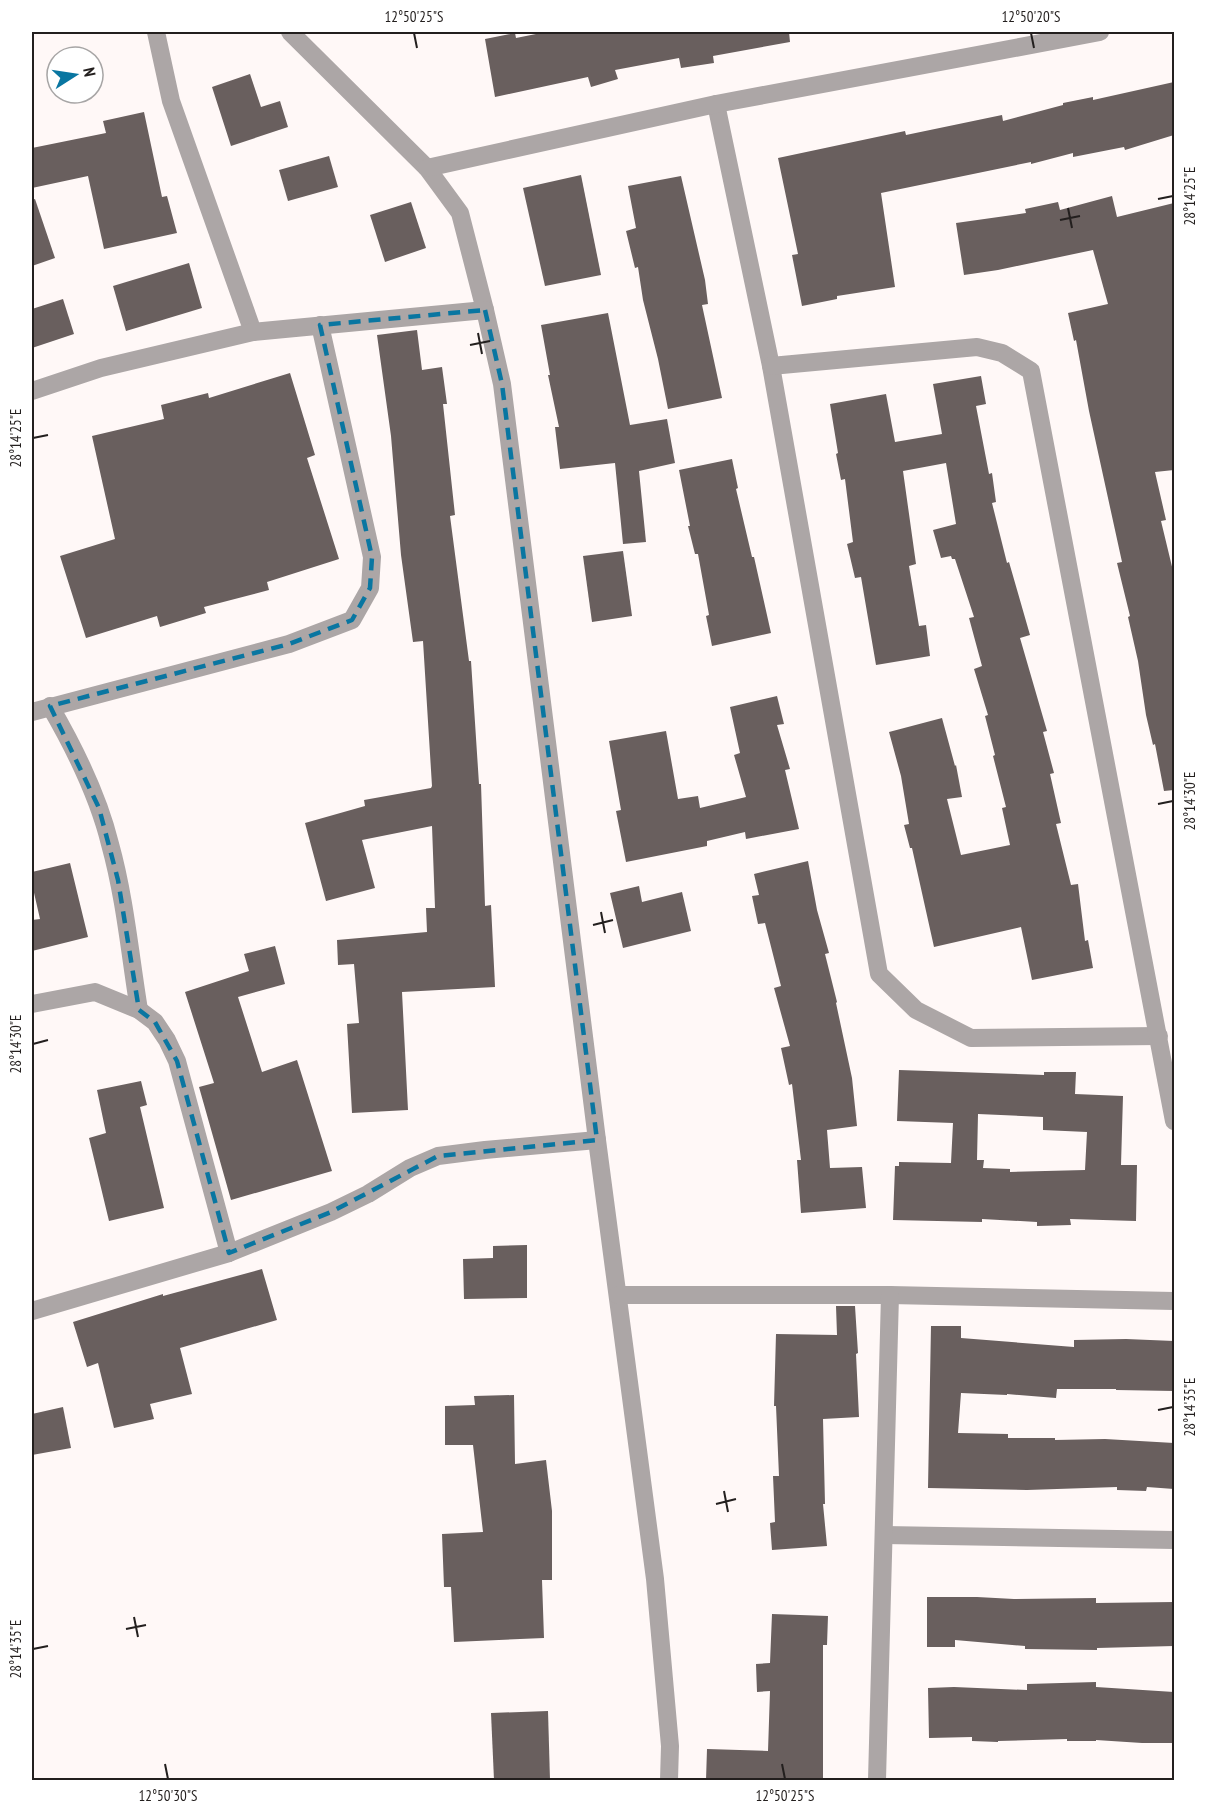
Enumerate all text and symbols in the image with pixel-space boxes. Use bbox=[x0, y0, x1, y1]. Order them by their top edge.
text: 12°50'25"S bbox=[384, 7, 444, 26]
text: 12°50'20"S bbox=[1001, 7, 1061, 26]
north arrow bbox=[45, 45, 105, 105]
text: N bbox=[79, 66, 100, 78]
text: 28°14'25"E bbox=[1180, 166, 1199, 226]
text: 28°14'25"E bbox=[6, 408, 25, 468]
text: 28°14'30"E bbox=[1180, 771, 1199, 831]
text: 28°14'30"E bbox=[6, 1014, 25, 1074]
text: 28°14'35"E bbox=[1180, 1377, 1199, 1437]
text: 28°14'35"E bbox=[6, 1619, 25, 1679]
text: 12°50'30"S bbox=[138, 1786, 198, 1805]
text: 12°50'25"S bbox=[755, 1786, 815, 1805]

